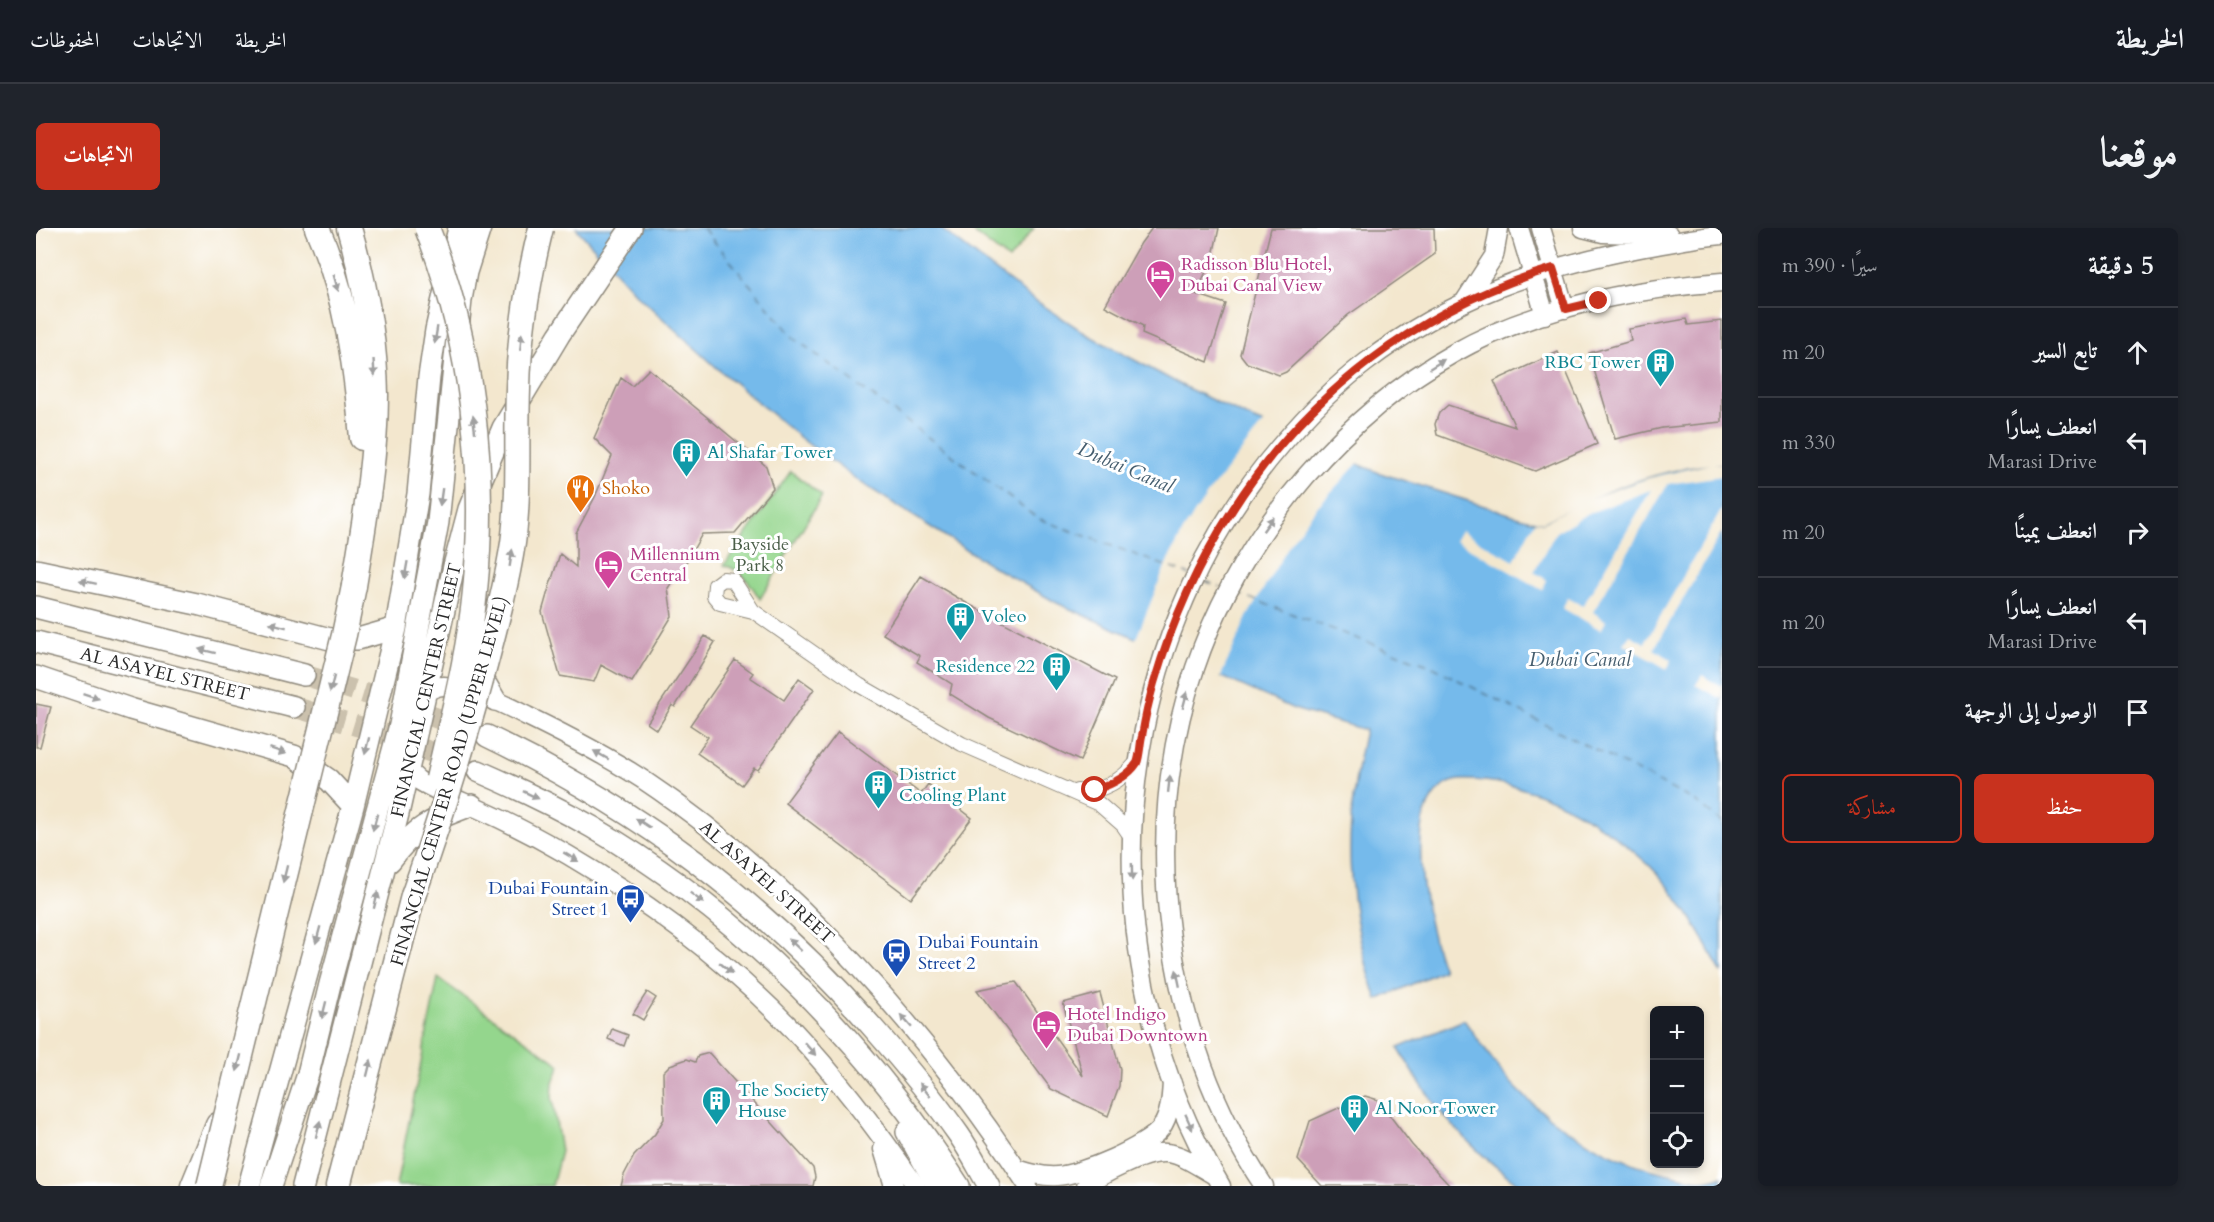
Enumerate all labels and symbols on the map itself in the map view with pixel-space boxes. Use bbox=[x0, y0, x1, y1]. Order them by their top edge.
place label: Radisson Blu Hotel, Dubai Canal View bbox=[1181, 252, 1332, 298]
hotel icon: Radisson Blu Hotel, Dubai Canal View bbox=[1144, 258, 1176, 300]
one-way arrow bbox=[332, 274, 341, 292]
route end bbox=[1585, 287, 1611, 313]
one-way arrow bbox=[431, 326, 440, 345]
one-way arrow bbox=[516, 332, 526, 351]
building icon: RBC Tower bbox=[1645, 346, 1677, 388]
place label: RBC Tower bbox=[1545, 350, 1640, 375]
one-way arrow bbox=[370, 358, 379, 377]
one-way arrow bbox=[1429, 358, 1445, 369]
one-way arrow bbox=[469, 414, 479, 433]
water label: Dubai Canal bbox=[1073, 435, 1179, 500]
building icon: Al Shafar Tower bbox=[670, 436, 702, 478]
place label: Al Shafar Tower bbox=[707, 440, 833, 465]
restaurant icon: Shoko bbox=[565, 472, 597, 514]
place label: Shoko bbox=[602, 476, 650, 501]
one-way arrow bbox=[437, 488, 446, 507]
one-way arrow bbox=[1262, 517, 1274, 533]
park label: Bayside Park 8 bbox=[731, 532, 789, 578]
place label: Millennium Central bbox=[630, 542, 721, 588]
one-way arrow bbox=[506, 548, 515, 567]
hotel icon: Millennium Central bbox=[593, 548, 625, 590]
street label: FINANCIAL CENTER STREET bbox=[385, 560, 468, 820]
one-way arrow bbox=[401, 561, 410, 580]
one-way arrow bbox=[78, 577, 97, 586]
street label: FINANCIAL CENTER ROAD (UPPER LEVEL) bbox=[385, 593, 514, 969]
building icon: Voleo bbox=[944, 600, 976, 642]
place label: Voleo bbox=[981, 604, 1027, 629]
one-way arrow bbox=[269, 620, 287, 629]
street label: AL ASAYEL STREET bbox=[78, 641, 252, 708]
one-way arrow bbox=[197, 645, 216, 655]
water label: Dubai Canal bbox=[1529, 646, 1632, 673]
building icon: Residence 22 bbox=[1040, 650, 1072, 692]
place label: Residence 22 bbox=[936, 654, 1035, 679]
one-way arrow bbox=[327, 675, 336, 693]
one-way arrow bbox=[82, 691, 100, 701]
one-way arrow bbox=[1181, 691, 1190, 709]
one-way arrow bbox=[362, 737, 372, 756]
one-way arrow bbox=[269, 747, 287, 756]
one-way arrow bbox=[593, 750, 610, 760]
place label: District Cooling Plant bbox=[899, 762, 1006, 808]
building icon: District Cooling Plant bbox=[862, 768, 894, 810]
one-way arrow bbox=[1164, 775, 1174, 794]
route start bbox=[1081, 776, 1107, 802]
one-way arrow bbox=[523, 791, 540, 800]
one-way arrow bbox=[369, 813, 379, 831]
street label: AL ASAYEL STREET bbox=[694, 815, 840, 950]
one-way arrow bbox=[635, 818, 651, 829]
one-way arrow bbox=[563, 851, 579, 862]
one-way arrow bbox=[1128, 862, 1137, 881]
one-way arrow bbox=[280, 864, 290, 883]
place label: Dubai Fountain Street 1 bbox=[488, 876, 610, 922]
bus stop icon: Dubai Fountain Street 1 bbox=[614, 882, 646, 924]
one-way arrow bbox=[372, 890, 382, 909]
one-way arrow bbox=[689, 892, 705, 904]
one-way arrow bbox=[312, 926, 322, 944]
place label: Dubai Fountain Street 2 bbox=[918, 930, 1039, 976]
bus stop icon: Dubai Fountain Street 2 bbox=[881, 936, 913, 978]
one-way arrow bbox=[788, 938, 802, 952]
one-way arrow bbox=[718, 961, 733, 974]
one-way arrow bbox=[1173, 969, 1182, 988]
one-way arrow bbox=[318, 1001, 328, 1019]
place label: Hotel Indigo Dubai Downtown bbox=[1067, 1002, 1209, 1048]
hotel icon: Hotel Indigo Dubai Downtown bbox=[1030, 1008, 1062, 1050]
one-way arrow bbox=[900, 1014, 913, 1029]
one-way arrow bbox=[803, 1041, 816, 1056]
one-way arrow bbox=[233, 1054, 243, 1072]
one-way arrow bbox=[364, 1059, 374, 1077]
place label: The Society House bbox=[738, 1078, 830, 1124]
one-way arrow bbox=[918, 1082, 931, 1098]
building icon: The Society House bbox=[701, 1084, 733, 1126]
building icon: Al Noor Tower bbox=[1338, 1092, 1370, 1134]
place label: Al Noor Tower bbox=[1375, 1096, 1496, 1121]
one-way arrow bbox=[1184, 1113, 1194, 1131]
one-way arrow bbox=[313, 1120, 323, 1138]

